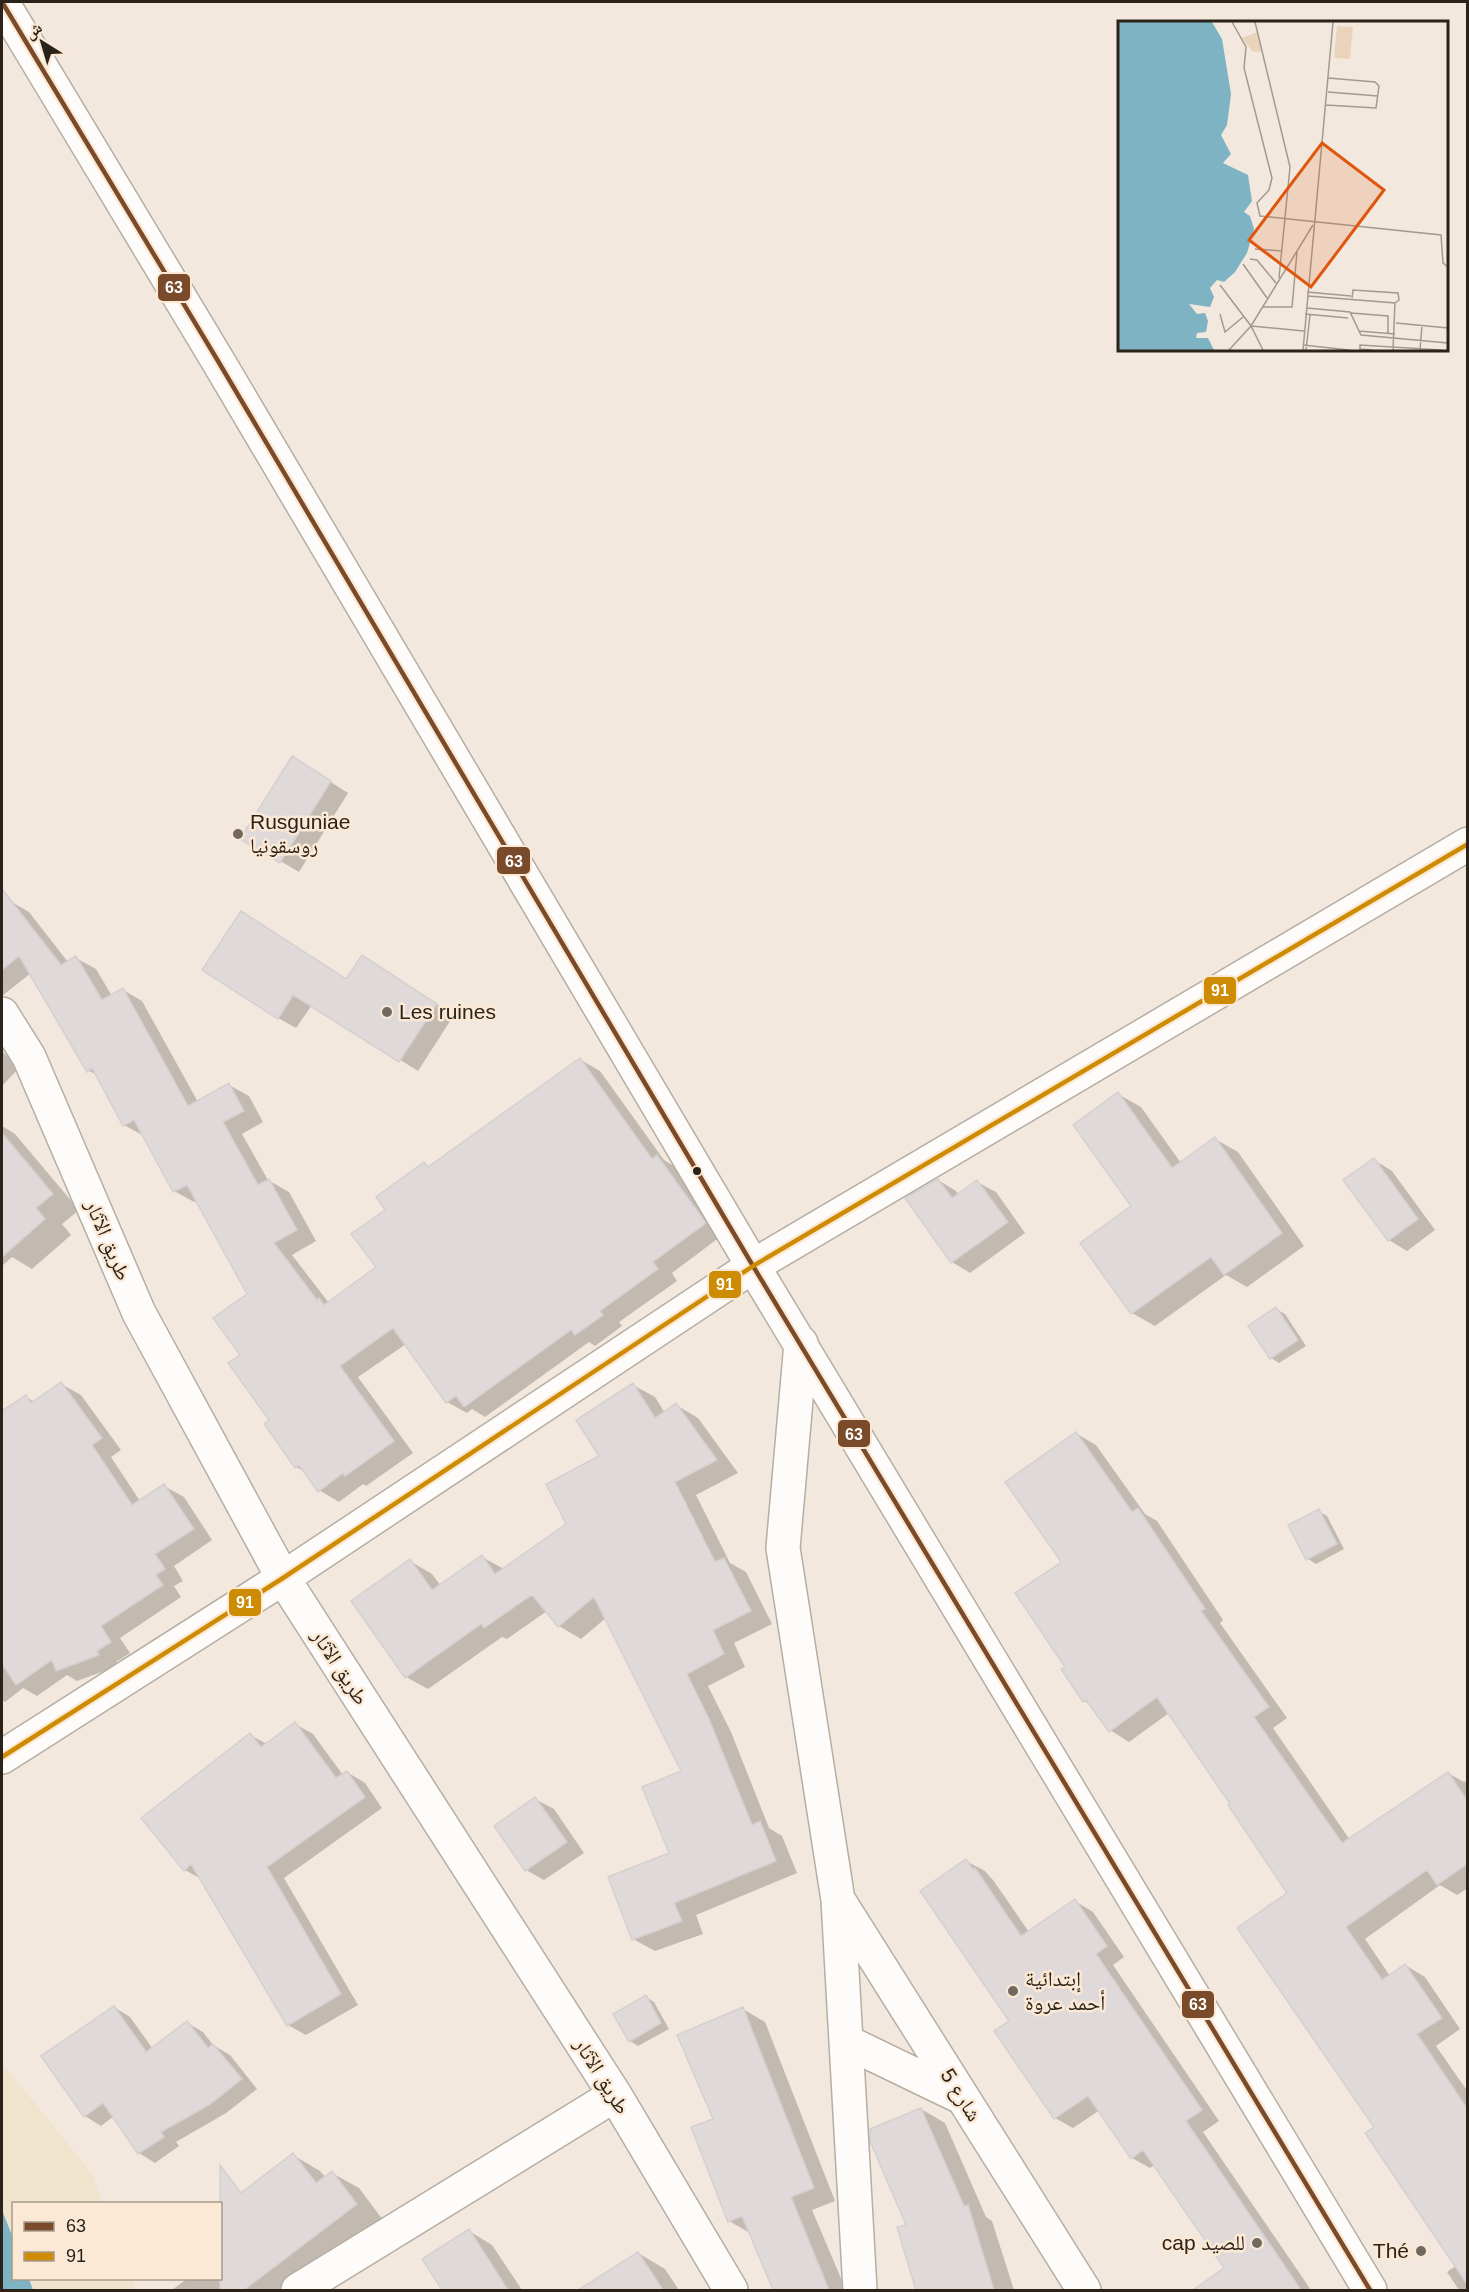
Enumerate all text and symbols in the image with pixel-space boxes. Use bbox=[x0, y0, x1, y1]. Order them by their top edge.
north arrow bbox=[12, 12, 72, 72]
text: ش bbox=[21, 19, 46, 43]
inset map bbox=[1118, 21, 1448, 351]
line badge: 63 bbox=[157, 273, 191, 302]
text: 63 bbox=[165, 279, 183, 296]
place label: Rusguniae روسقونيا bbox=[250, 810, 350, 857]
marker: Rusguniae روسقونيا bbox=[231, 827, 245, 841]
line badge: 63 bbox=[496, 846, 531, 875]
text: 63 bbox=[505, 853, 523, 870]
line badge: 91 bbox=[1203, 976, 1237, 1005]
text: 91 bbox=[1211, 982, 1229, 999]
place label: Les ruines bbox=[399, 1000, 496, 1023]
marker: Les ruines bbox=[380, 1005, 394, 1019]
unlabelled marker bbox=[691, 1165, 703, 1177]
street label: طريق الآثار bbox=[79, 1195, 136, 1284]
line badge: 91 bbox=[708, 1270, 742, 1299]
text: 91 bbox=[716, 1276, 734, 1293]
line badge: 63 bbox=[837, 1419, 871, 1448]
text: 63 bbox=[845, 1426, 863, 1443]
line badge: 91 bbox=[228, 1588, 262, 1617]
text: 91 bbox=[236, 1594, 254, 1611]
street label: طريق الآثار bbox=[305, 1624, 373, 1710]
place label: إبتدائية أحمد عروة bbox=[1025, 1967, 1105, 2014]
marker: إبتدائية أحمد عروة bbox=[1006, 1984, 1020, 1998]
line badge: 63 bbox=[1181, 1990, 1215, 2019]
text: 63 bbox=[1189, 1996, 1207, 2013]
street label: طريق الآثار bbox=[568, 2033, 635, 2119]
street label: شارع 5 bbox=[935, 2064, 986, 2126]
legend bbox=[12, 2202, 222, 2280]
text: 63 bbox=[66, 2216, 86, 2236]
place label: cap للصيد bbox=[1162, 2231, 1245, 2254]
marker: cap للصيد bbox=[1250, 2236, 1264, 2250]
place label: Thé bbox=[1373, 2239, 1409, 2262]
marker: Thé bbox=[1414, 2244, 1428, 2258]
text: 91 bbox=[66, 2246, 86, 2266]

